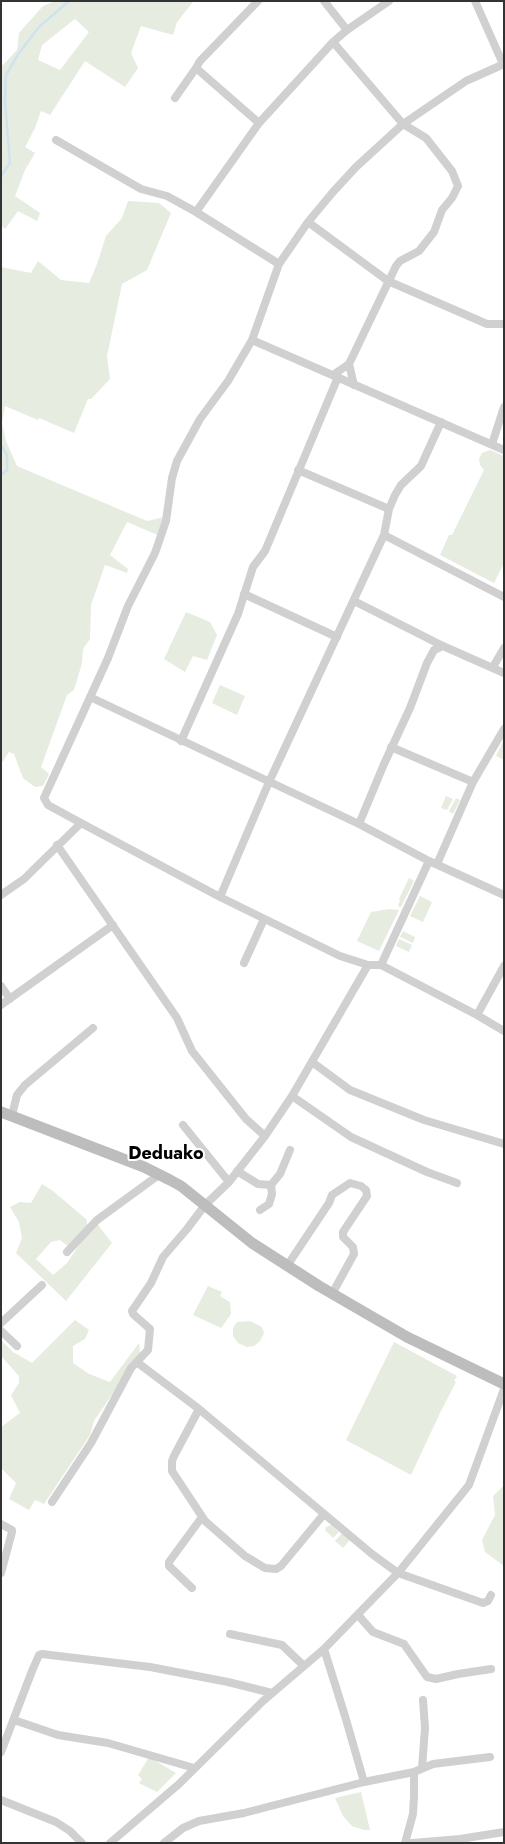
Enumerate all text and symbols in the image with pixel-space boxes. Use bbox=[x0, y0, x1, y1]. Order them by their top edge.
district label: Deduako bbox=[128, 1144, 204, 1166]

